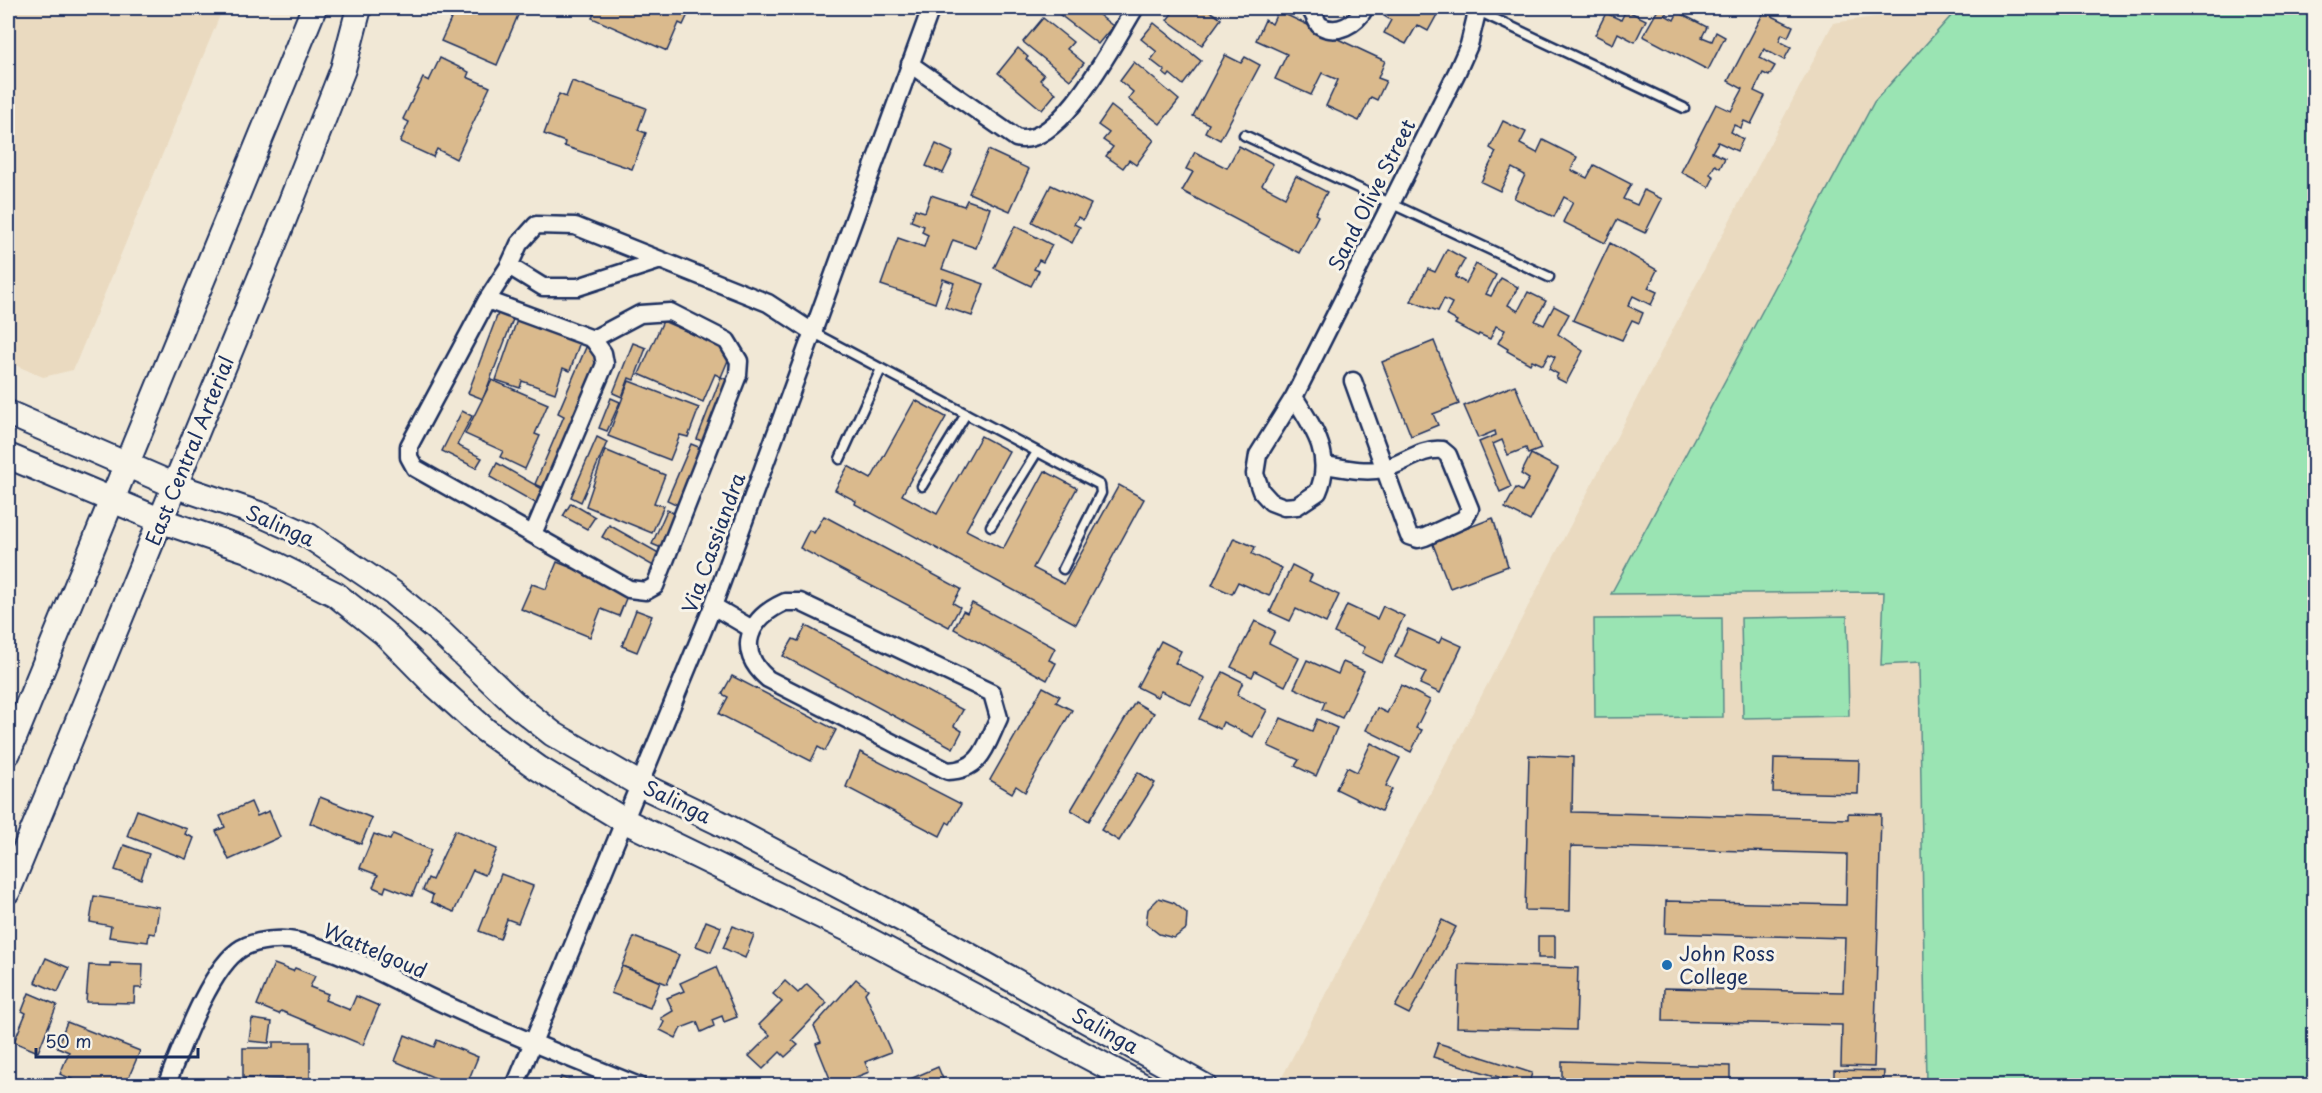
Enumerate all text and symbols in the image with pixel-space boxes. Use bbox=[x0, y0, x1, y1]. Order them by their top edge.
street label: Sand Olive Street bbox=[1320, 113, 1422, 276]
street label: East Central Arterial bbox=[137, 351, 241, 550]
street label: Via Cassiandra bbox=[674, 468, 753, 617]
street label: Salinga bbox=[241, 497, 320, 554]
street label: Salinga bbox=[638, 772, 717, 831]
street label: Wattelgoud bbox=[319, 915, 432, 985]
place label: John Ross College bbox=[1679, 938, 1775, 991]
marker: John Ross College bbox=[1660, 958, 1674, 972]
street label: Salinga bbox=[1067, 999, 1145, 1061]
scale bar bbox=[36, 1021, 198, 1059]
text: 50 m bbox=[45, 1027, 92, 1054]

